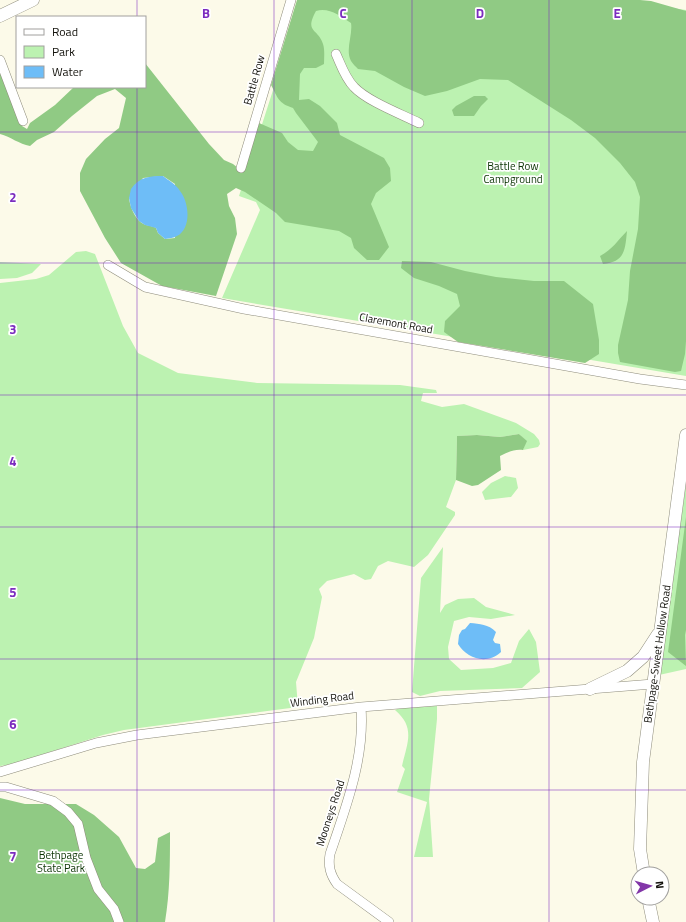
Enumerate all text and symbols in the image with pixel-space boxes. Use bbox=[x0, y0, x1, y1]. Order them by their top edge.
text: B bbox=[202, 3, 210, 23]
text: C bbox=[339, 3, 347, 23]
text: D bbox=[476, 3, 484, 23]
text: E bbox=[613, 3, 621, 23]
legend bbox=[16, 16, 146, 88]
text: Road bbox=[52, 22, 78, 41]
text: Park bbox=[52, 42, 75, 61]
street label: Battle Row bbox=[239, 53, 269, 107]
text: Water bbox=[52, 62, 83, 81]
park label: Battle Row Campground bbox=[483, 158, 543, 187]
text: 2 bbox=[9, 187, 17, 207]
street label: Claremont Road bbox=[358, 309, 434, 337]
text: 3 bbox=[9, 319, 17, 339]
text: 4 bbox=[9, 451, 17, 471]
text: 5 bbox=[9, 582, 17, 602]
street label: Bethpage-Sweet Hollow Road bbox=[639, 584, 675, 724]
street label: Winding Road bbox=[289, 687, 355, 711]
text: 6 bbox=[9, 714, 17, 734]
street label: Mooneys Road bbox=[312, 778, 348, 848]
text: 7 bbox=[9, 846, 17, 866]
park label: Bethpage State Park bbox=[37, 847, 86, 876]
north arrow bbox=[630, 866, 670, 906]
text: N bbox=[652, 880, 668, 890]

